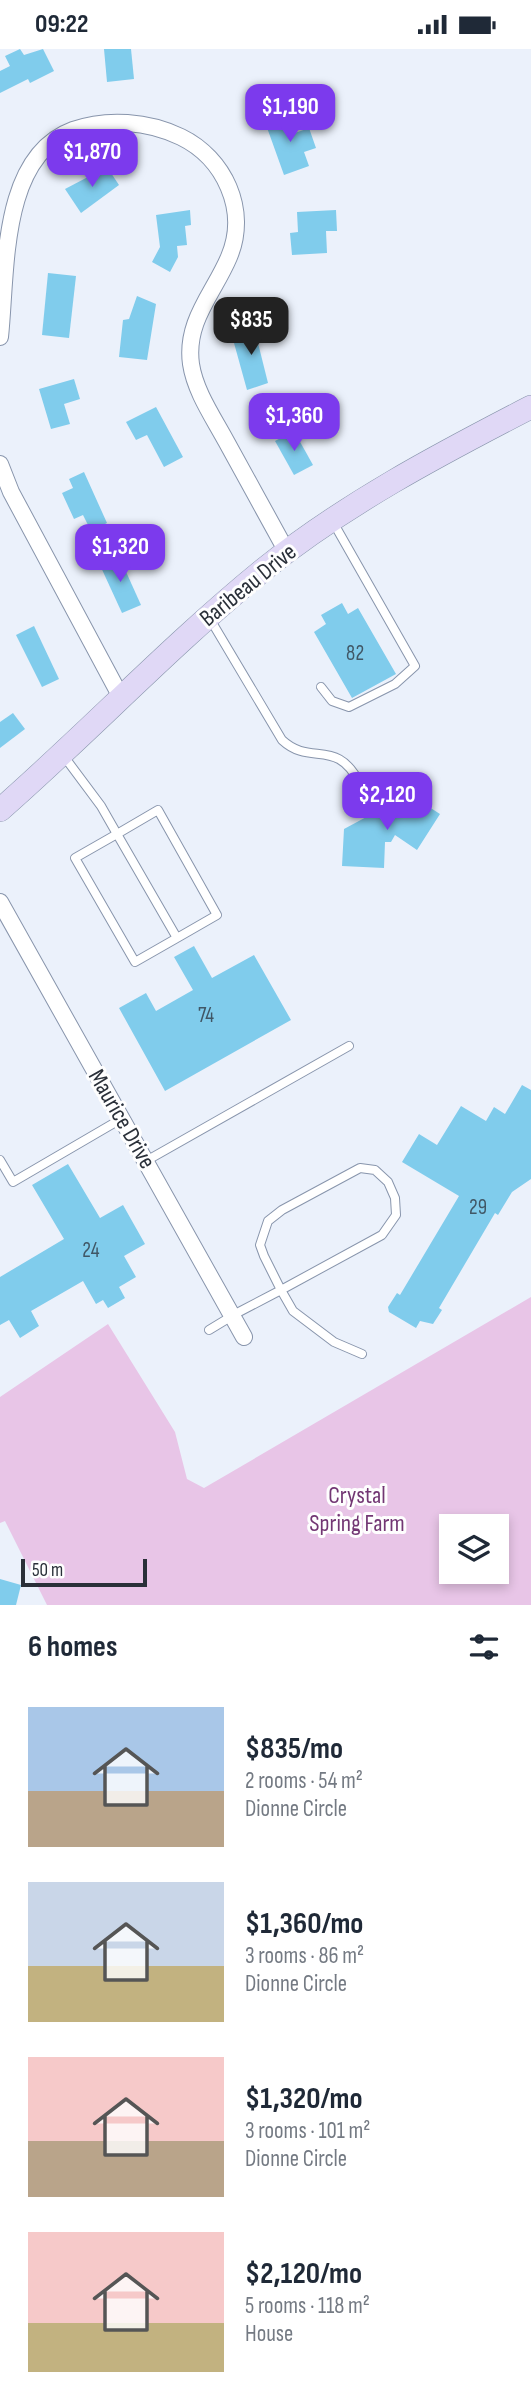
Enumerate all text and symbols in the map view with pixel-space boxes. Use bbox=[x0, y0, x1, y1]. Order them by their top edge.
text: 09:22 bbox=[35, 9, 88, 40]
pin: $1,190 bbox=[233, 85, 347, 144]
text: $1,190 bbox=[261, 93, 319, 121]
pin: $1,870 bbox=[35, 129, 149, 189]
text: $1,870 bbox=[63, 138, 121, 166]
pin: $835 bbox=[210, 297, 292, 357]
text: $835 bbox=[229, 306, 273, 334]
pin: $1,360 bbox=[237, 393, 351, 453]
text: $1,360 bbox=[265, 402, 323, 430]
pin: $1,320 bbox=[63, 525, 177, 584]
text: $1,320 bbox=[91, 533, 149, 561]
street label: Baribeau Drive bbox=[194, 537, 302, 633]
house number: 82 bbox=[346, 641, 364, 666]
pin: $2,120 bbox=[330, 773, 444, 832]
text: $2,120 bbox=[358, 781, 416, 809]
house number: 74 bbox=[198, 1003, 214, 1028]
street label: Maurice Drive bbox=[82, 1064, 162, 1174]
house number: 29 bbox=[469, 1195, 487, 1220]
house number: 24 bbox=[82, 1238, 100, 1263]
park label: Crystal Spring Farm bbox=[309, 1481, 405, 1538]
map controls bbox=[439, 1514, 509, 1584]
button: layers bbox=[439, 1514, 509, 1584]
scale bar bbox=[21, 1556, 147, 1588]
text: 50 m bbox=[32, 1559, 63, 1582]
icon: filters bbox=[465, 1628, 503, 1666]
text: 6 homes bbox=[28, 1629, 117, 1665]
text: $835/mo bbox=[245, 1731, 343, 1767]
icon: home bbox=[84, 1735, 168, 1819]
text: 2 rooms · 54 m² bbox=[245, 1767, 363, 1795]
text: Dionne Circle bbox=[245, 1795, 347, 1823]
text: $1,360/mo bbox=[245, 1906, 363, 1942]
icon: home bbox=[84, 1910, 168, 1994]
text: 3 rooms · 86 m² bbox=[245, 1942, 364, 1970]
text: Dionne Circle bbox=[245, 1970, 347, 1998]
text: $1,320/mo bbox=[245, 2081, 362, 2117]
icon: home bbox=[84, 2085, 168, 2169]
text: 3 rooms · 101 m² bbox=[245, 2117, 370, 2145]
text: Dionne Circle bbox=[245, 2145, 347, 2173]
text: $2,120/mo bbox=[245, 2256, 362, 2292]
icon: home bbox=[84, 2260, 168, 2344]
text: 5 rooms · 118 m² bbox=[245, 2292, 370, 2320]
text: House bbox=[245, 2320, 293, 2348]

